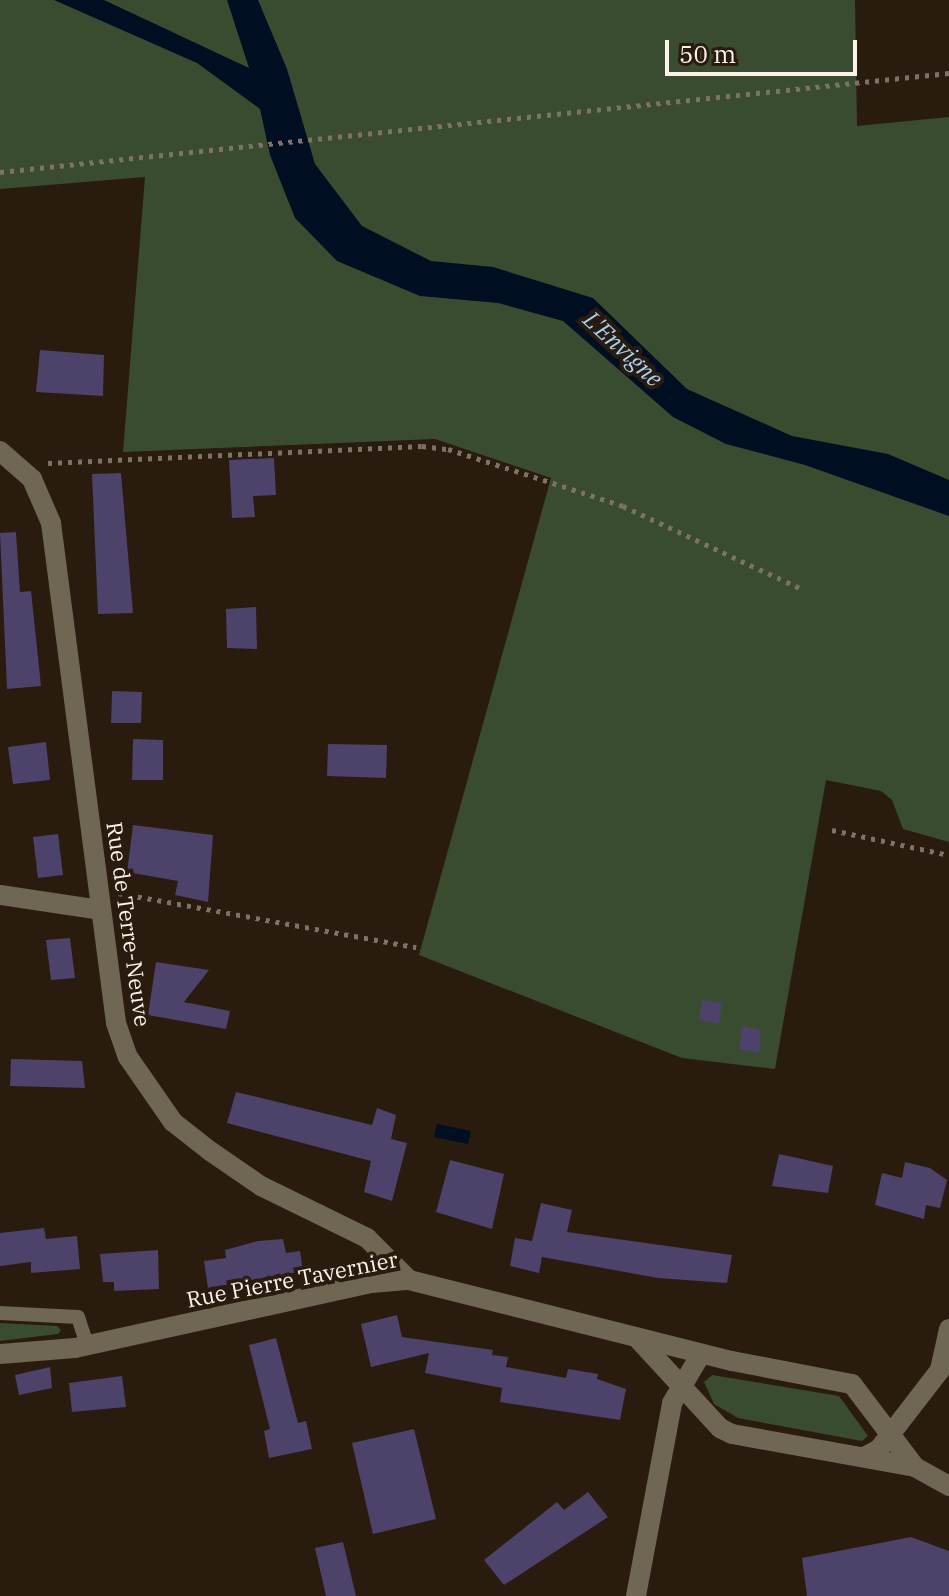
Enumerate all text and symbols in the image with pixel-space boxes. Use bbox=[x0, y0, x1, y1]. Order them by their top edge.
scale bar bbox=[669, 24, 861, 74]
text: 50 m bbox=[679, 38, 736, 70]
water label: L'Envigne bbox=[577, 305, 669, 393]
street label: Rue de Terre-Neuve bbox=[102, 820, 156, 1028]
street label: Rue Pierre Tavernier bbox=[184, 1246, 400, 1312]

